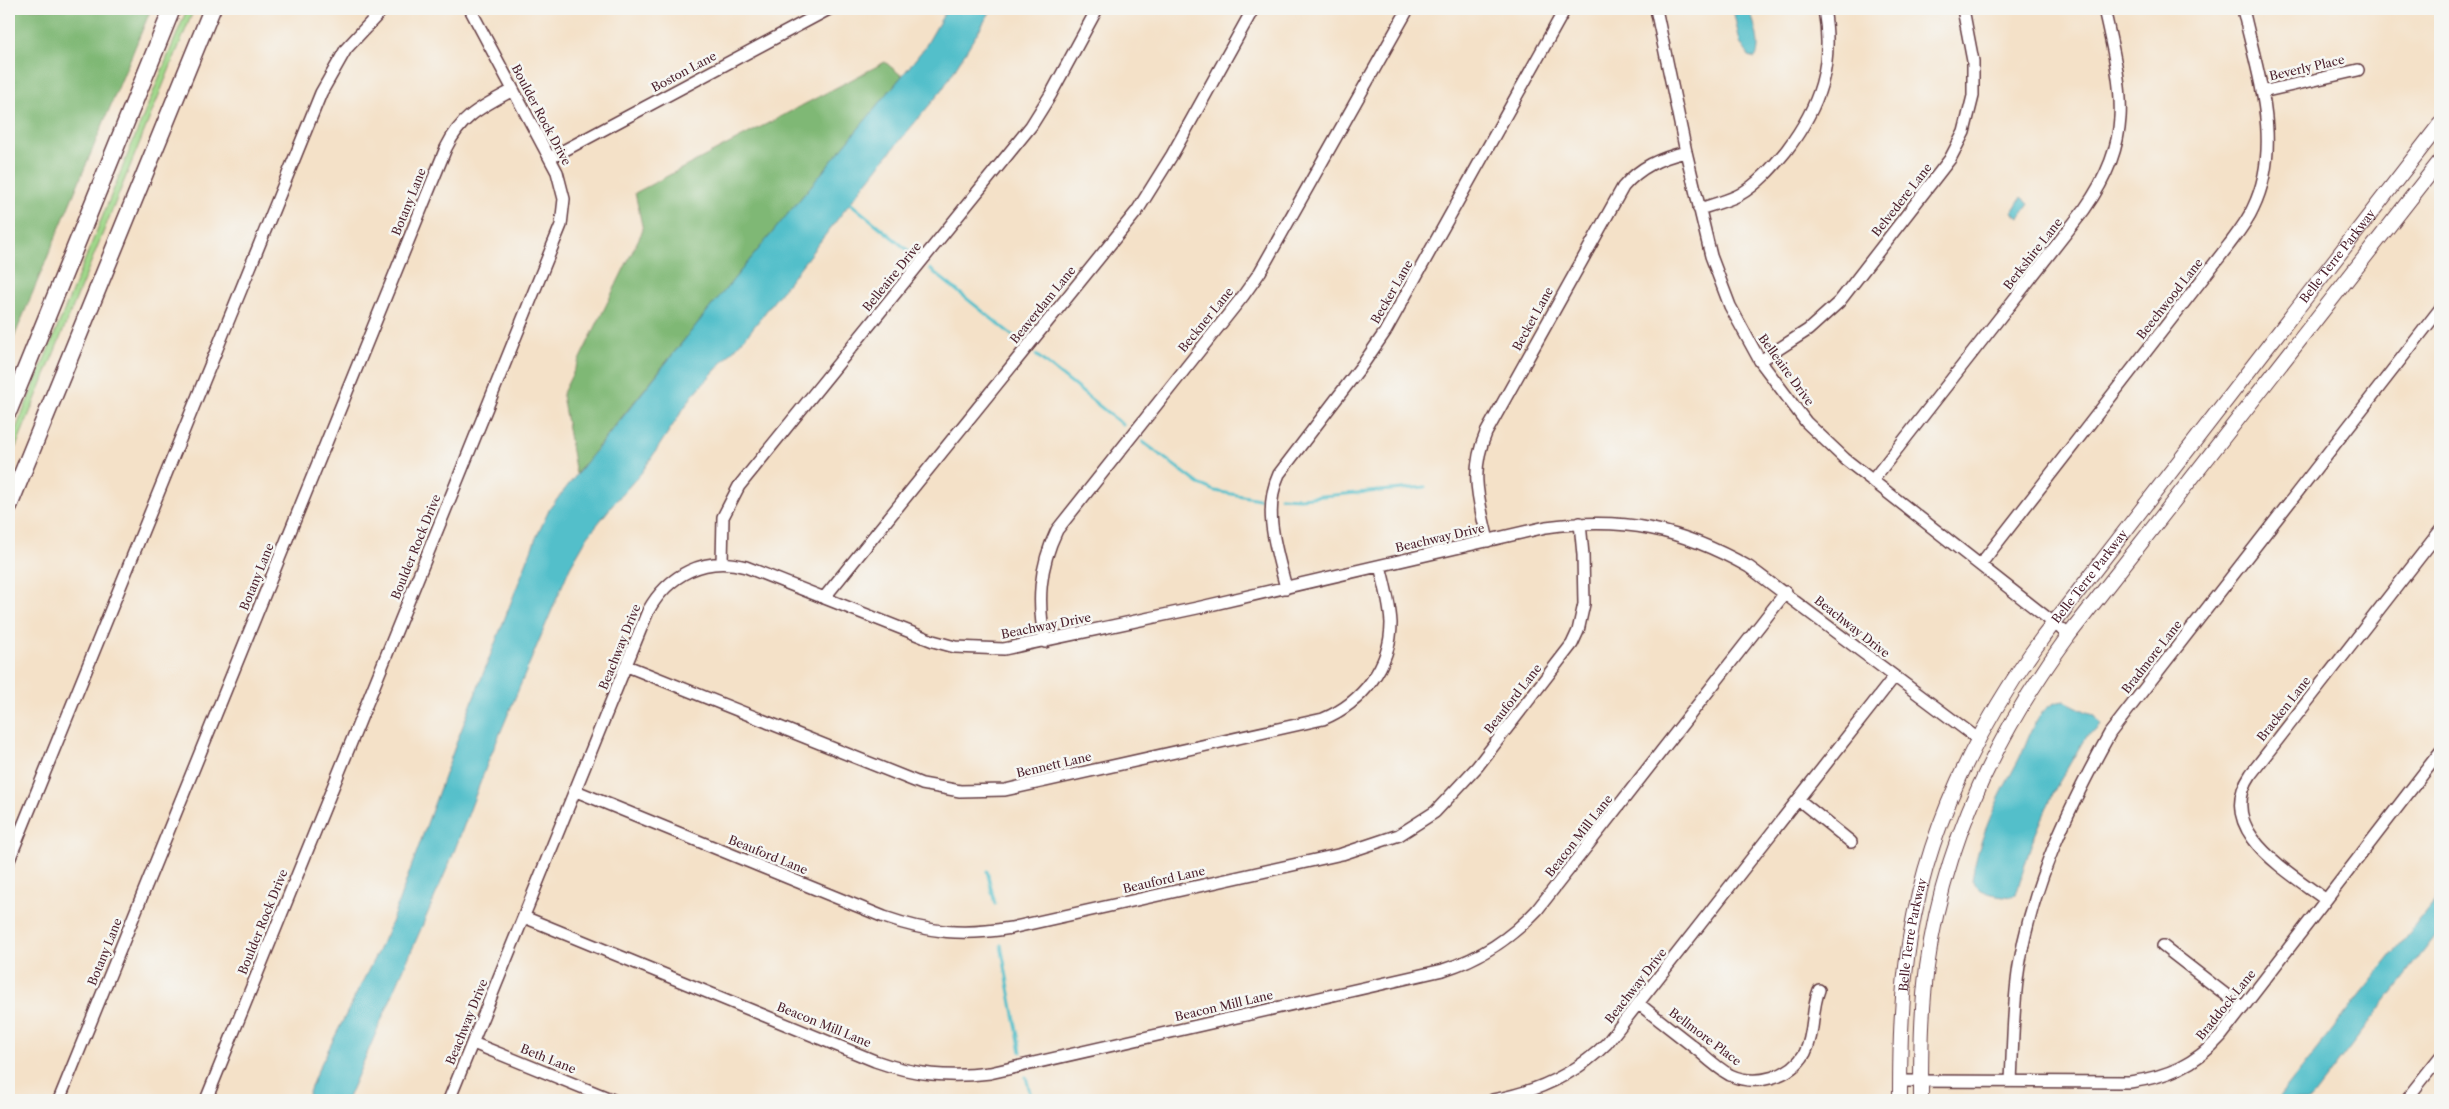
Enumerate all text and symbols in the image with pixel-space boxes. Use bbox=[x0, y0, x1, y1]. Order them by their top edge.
street label: Boston Lane bbox=[649, 48, 719, 95]
street label: Beverly Place bbox=[2268, 52, 2346, 83]
street label: Boulder Rock Drive bbox=[508, 62, 575, 168]
street label: Belvedere Lane bbox=[1868, 160, 1935, 239]
street label: Botany Lane bbox=[388, 166, 429, 238]
street label: Belle Terre Parkway bbox=[2296, 206, 2378, 306]
street label: Berkshire Lane bbox=[2000, 215, 2065, 292]
street label: Belleaire Drive bbox=[859, 239, 924, 314]
street label: Beechwood Lane bbox=[2133, 255, 2206, 342]
street label: Becker Lane bbox=[1367, 257, 1416, 326]
street label: Beaverdam Lane bbox=[1007, 263, 1079, 346]
street label: Beckner Lane bbox=[1175, 284, 1236, 355]
street label: Becket Lane bbox=[1509, 284, 1556, 353]
street label: Belleaire Drive bbox=[1755, 331, 1818, 409]
street label: Boulder Rock Drive bbox=[388, 492, 444, 602]
street label: Beachway Drive bbox=[1394, 520, 1486, 555]
street label: Belle Terre Parkway bbox=[2048, 526, 2131, 626]
street label: Botany Lane bbox=[236, 541, 277, 613]
street label: Beachway Drive bbox=[1812, 593, 1893, 661]
street label: Beachway Drive bbox=[595, 601, 644, 692]
street label: Beachway Drive bbox=[1000, 609, 1092, 642]
street label: Bradmore Lane bbox=[2118, 617, 2185, 696]
street label: Beauford Lane bbox=[1481, 661, 1545, 736]
street label: Bracken Lane bbox=[2254, 673, 2314, 744]
street label: Bennett Lane bbox=[1015, 748, 1093, 780]
street label: Beacon Mill Lane bbox=[1542, 791, 1616, 880]
street label: Beauford Lane bbox=[726, 832, 810, 877]
street label: Beauford Lane bbox=[1121, 863, 1207, 896]
street label: Boulder Rock Drive bbox=[235, 867, 291, 977]
street label: Belle Terre Parkway bbox=[1895, 876, 1930, 992]
street label: Botany Lane bbox=[84, 916, 125, 988]
street label: Beachway Drive bbox=[1602, 945, 1670, 1026]
street label: Braddock Lane bbox=[2193, 966, 2259, 1043]
street label: Beachway Drive bbox=[442, 976, 491, 1067]
street label: Beacon Mill Lane bbox=[1173, 987, 1275, 1024]
street label: Beacon Mill Lane bbox=[775, 999, 874, 1050]
street label: Bellmore Place bbox=[1666, 1005, 1745, 1069]
street label: Beth Lane bbox=[518, 1041, 578, 1077]

